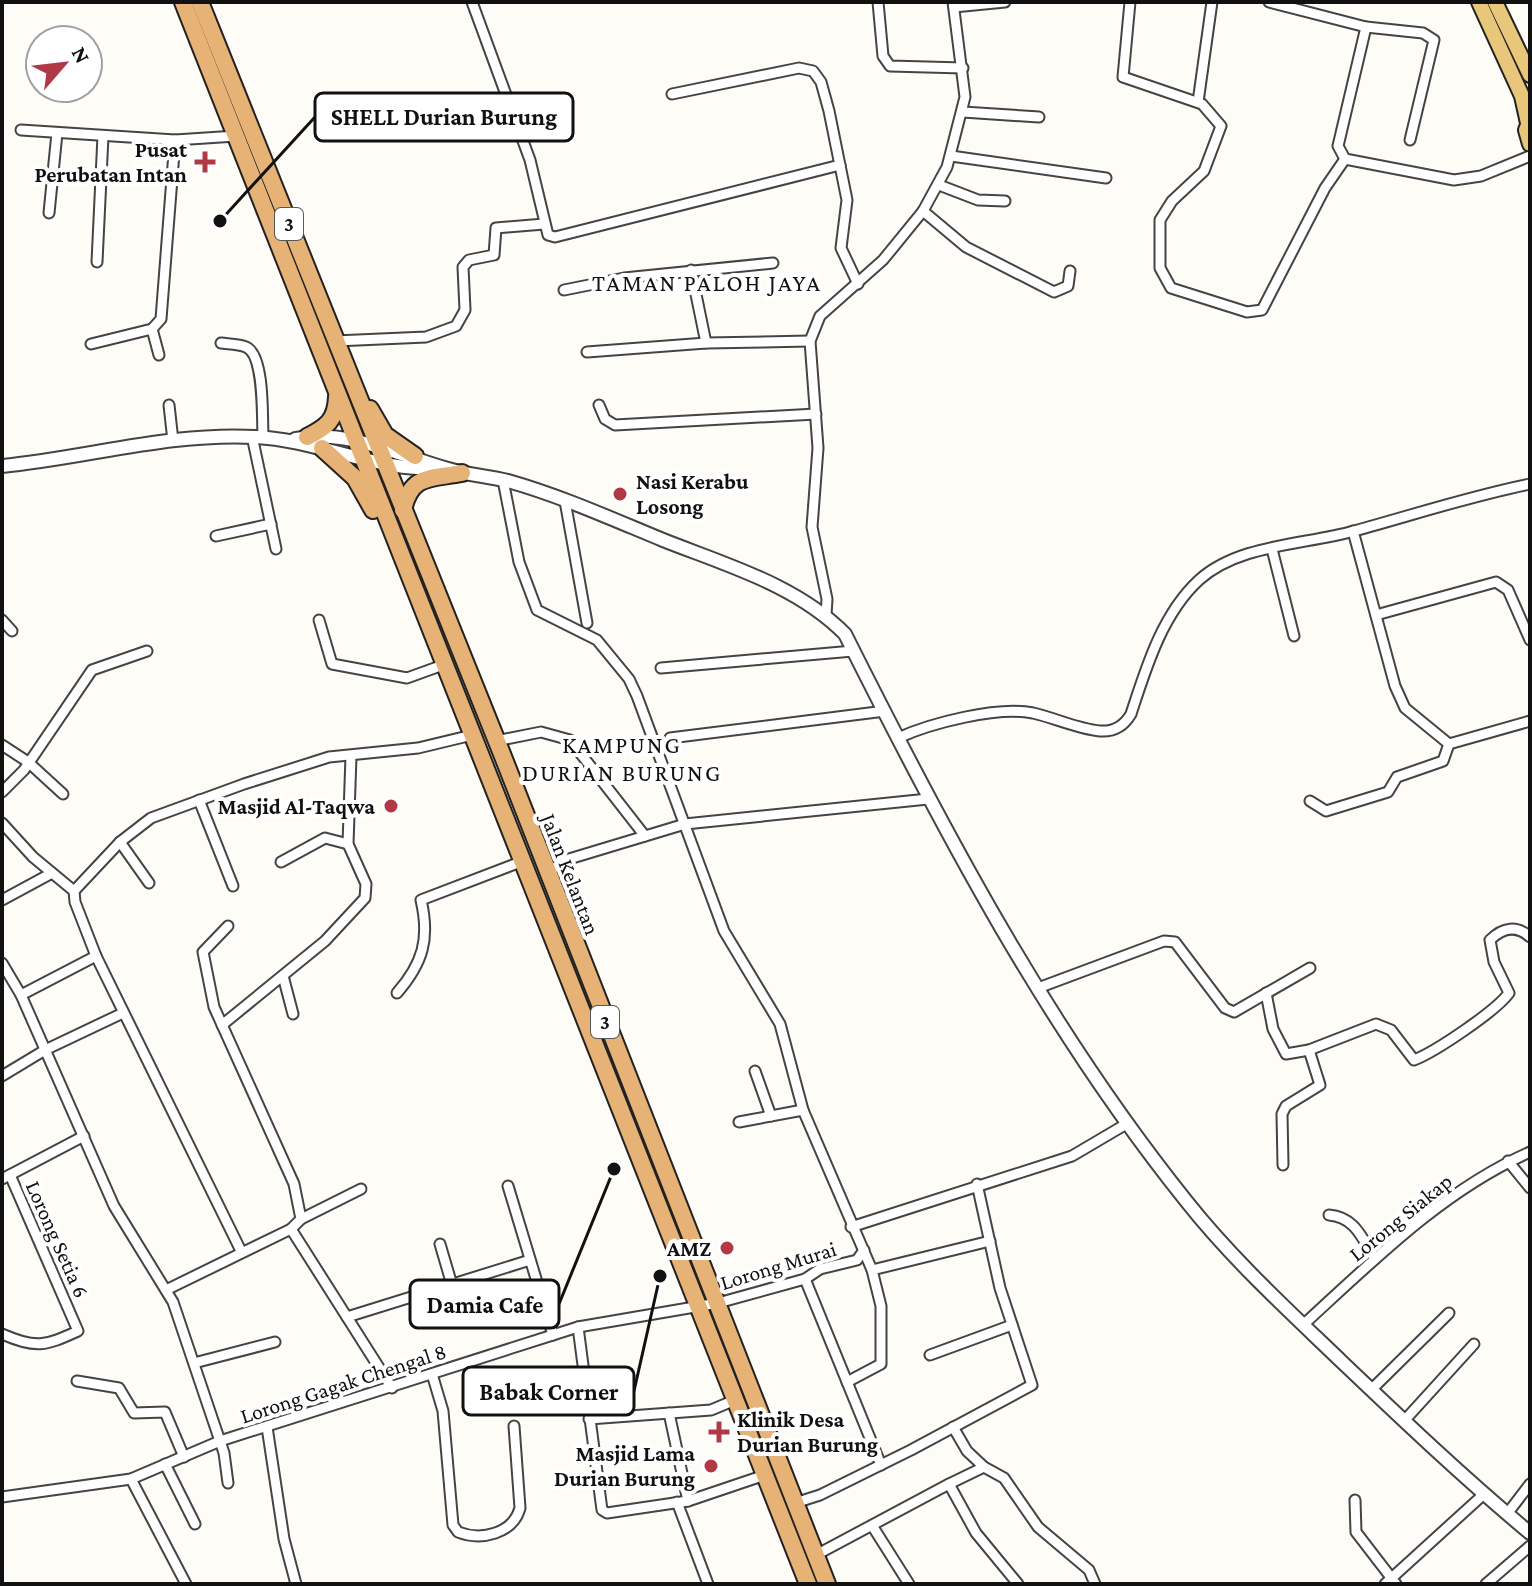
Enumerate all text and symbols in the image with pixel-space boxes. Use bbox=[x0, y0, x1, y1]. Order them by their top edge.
north arrow bbox=[24, 24, 104, 104]
text: N bbox=[67, 42, 96, 67]
callout: SHELL Durian Burung bbox=[315, 93, 573, 141]
text: SHELL Durian Burung bbox=[331, 103, 557, 130]
place label: Pusat Perubatan Intan bbox=[34, 137, 188, 187]
marker: Pusat Perubatan Intan bbox=[194, 151, 216, 173]
road number: 3 bbox=[275, 208, 303, 240]
district label: TAMAN PALOH JAYA bbox=[592, 269, 822, 296]
place label: Nasi Kerabu Losong bbox=[636, 469, 749, 519]
marker: Nasi Kerabu Losong bbox=[611, 485, 629, 503]
district label: KAMPUNG DURIAN BURUNG bbox=[522, 731, 722, 786]
place label: Masjid Al-Taqwa bbox=[217, 794, 375, 819]
marker: Masjid Al-Taqwa bbox=[382, 797, 400, 815]
street label: Jalan Kelantan bbox=[535, 808, 605, 938]
road number: 3 bbox=[591, 1006, 619, 1038]
street label: Lorong Siakap bbox=[1344, 1168, 1457, 1266]
street label: Lorong Setia 6 bbox=[21, 1177, 94, 1301]
place label: AMZ bbox=[666, 1236, 711, 1261]
street label: Lorong Murai bbox=[717, 1236, 839, 1295]
marker: AMZ bbox=[718, 1239, 736, 1257]
callout: Damia Cafe bbox=[410, 1280, 559, 1328]
text: Damia Cafe bbox=[427, 1291, 543, 1318]
street label: Lorong Gagak Chengal 8 bbox=[237, 1338, 449, 1429]
callout: Babak Corner bbox=[463, 1367, 634, 1415]
text: Babak Corner bbox=[479, 1378, 619, 1405]
place label: Klinik Desa Durian Burung bbox=[737, 1407, 878, 1457]
marker: Klinik Desa Durian Burung bbox=[708, 1421, 730, 1443]
place label: Masjid Lama Durian Burung bbox=[554, 1441, 695, 1491]
marker: Masjid Lama Durian Burung bbox=[702, 1457, 720, 1475]

